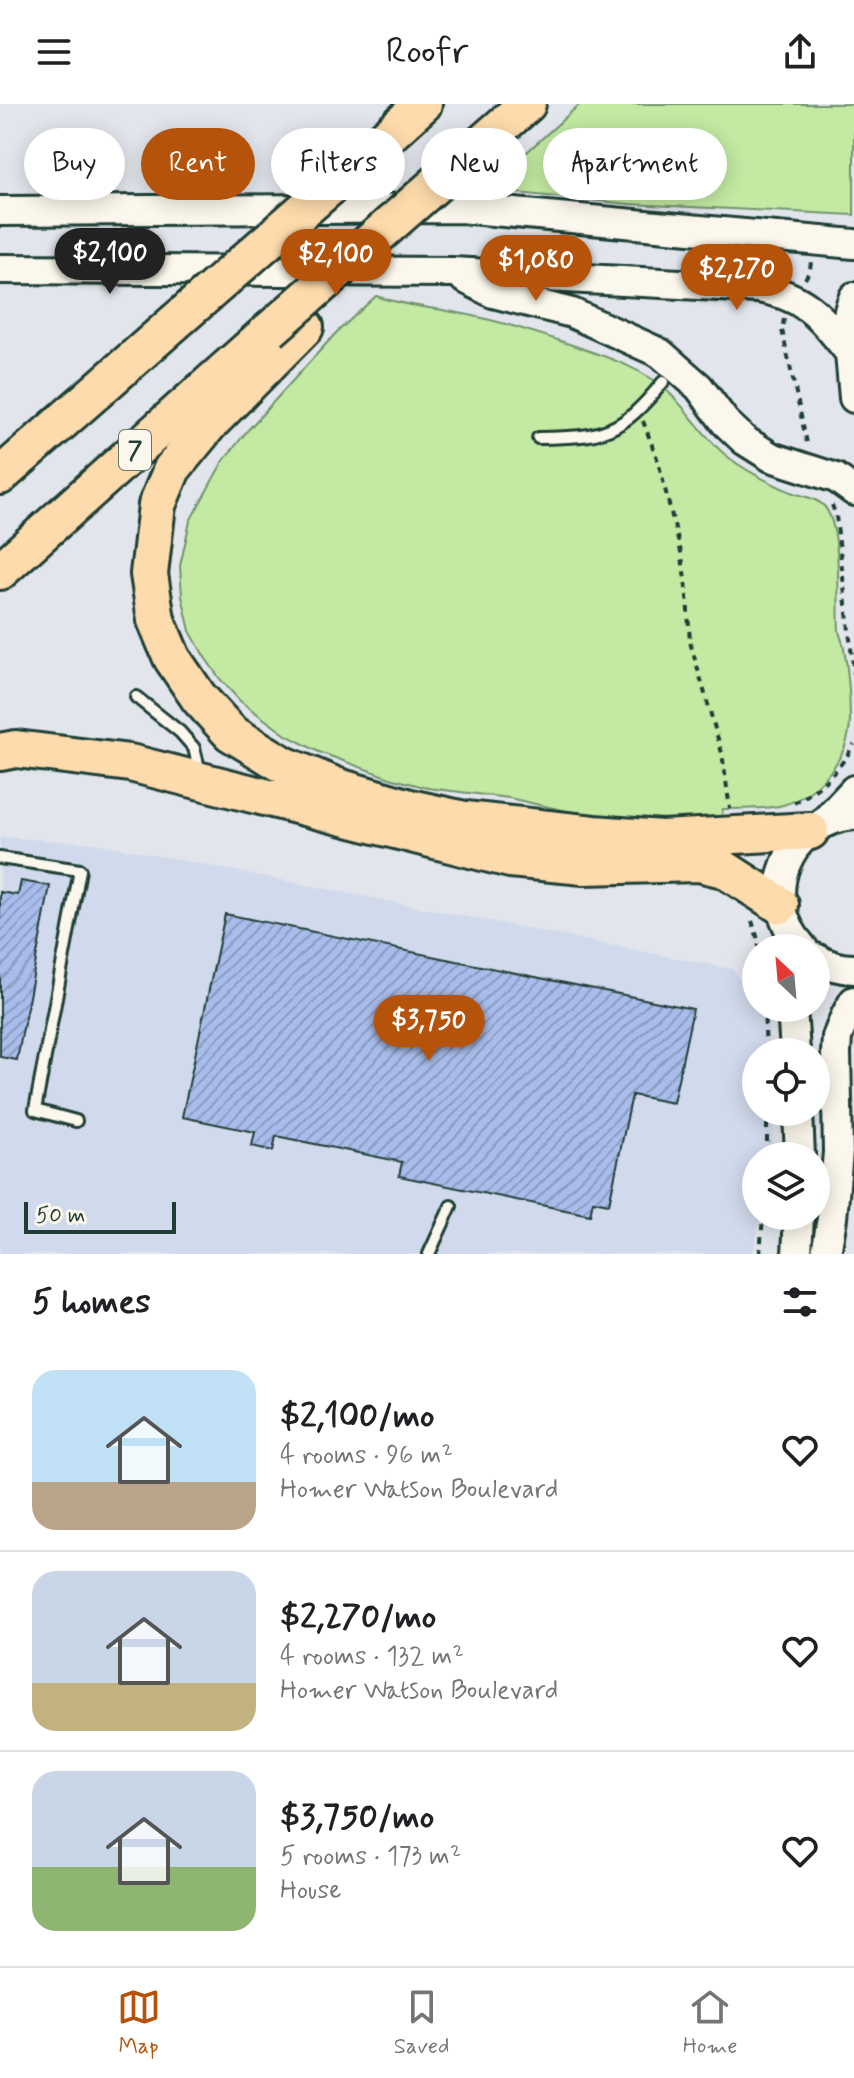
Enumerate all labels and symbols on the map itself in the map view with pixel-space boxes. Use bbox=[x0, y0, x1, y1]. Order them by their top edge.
pin: $2,100 bbox=[45, 228, 175, 296]
pin: $2,100 bbox=[271, 229, 401, 297]
pin: $1,080 bbox=[471, 235, 601, 303]
pin: $2,270 bbox=[672, 244, 802, 312]
road number: 7 bbox=[119, 430, 151, 470]
north arrow bbox=[742, 934, 830, 1022]
pin: $3,750 bbox=[364, 995, 494, 1063]
scale bar bbox=[24, 1198, 176, 1234]

